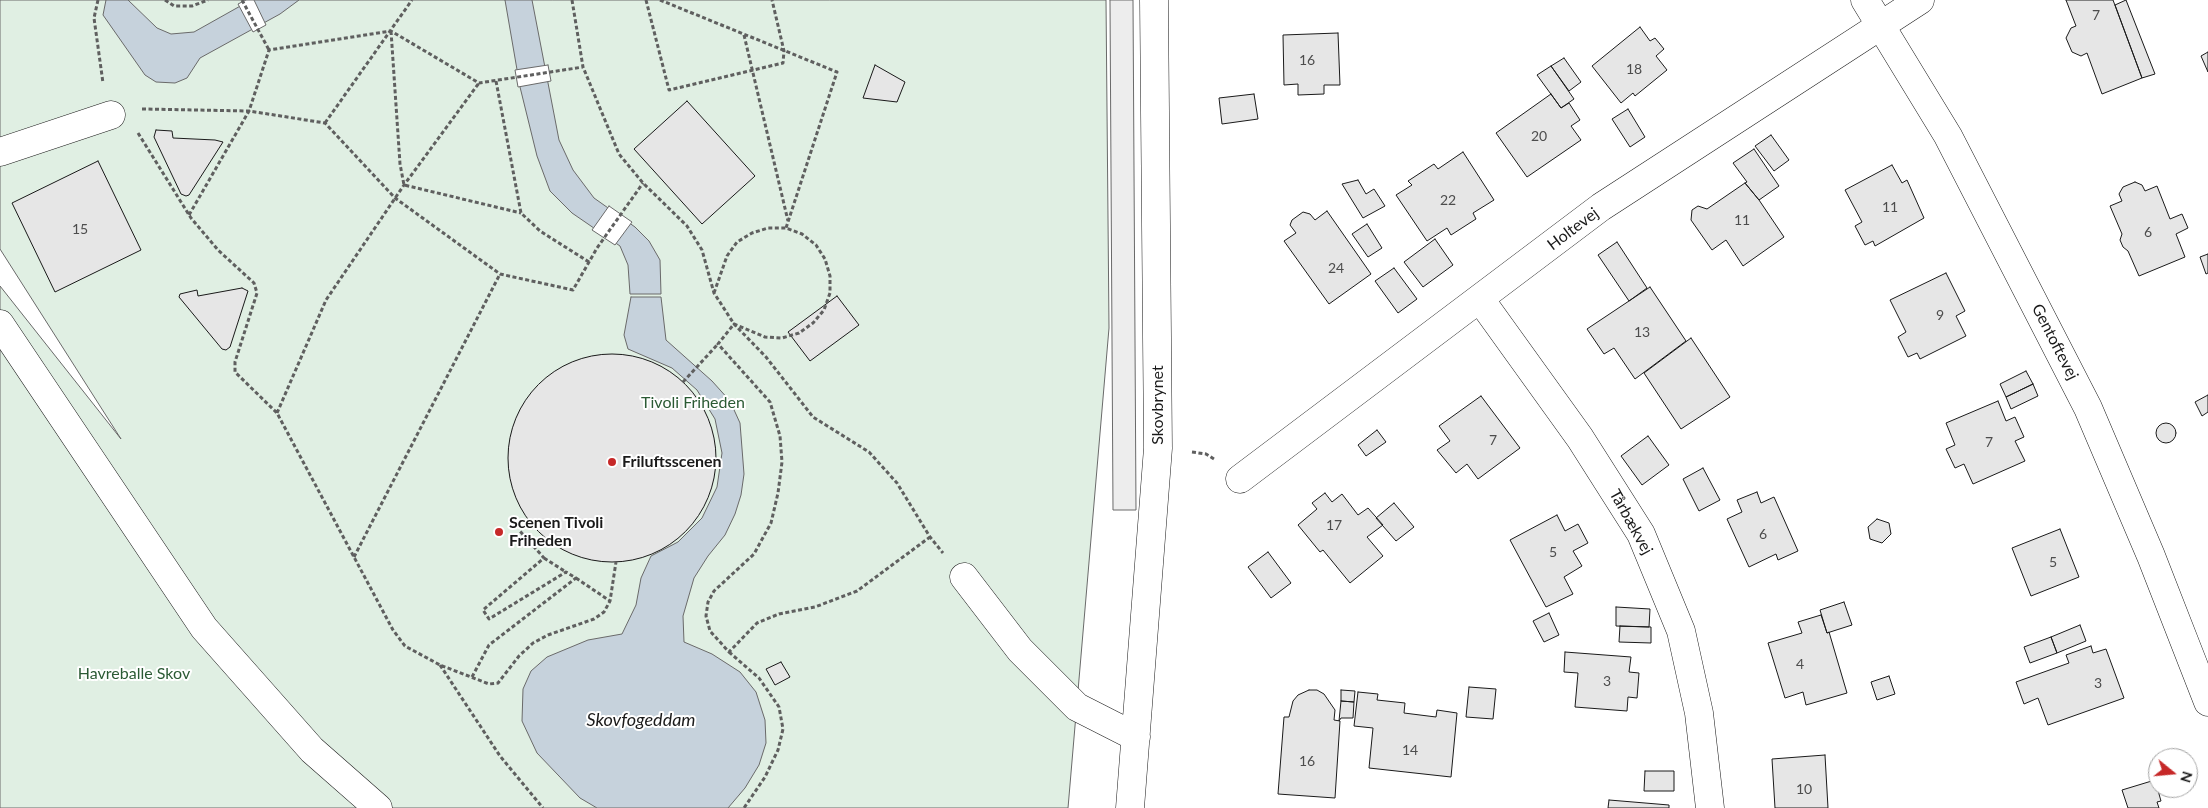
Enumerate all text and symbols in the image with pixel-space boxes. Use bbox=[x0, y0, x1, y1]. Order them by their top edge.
house number: 7 bbox=[2092, 7, 2100, 23]
house number: 16 bbox=[1299, 52, 1315, 68]
house number: 18 bbox=[1626, 61, 1642, 77]
house number: 20 bbox=[1531, 128, 1547, 144]
house number: 22 bbox=[1440, 192, 1456, 208]
house number: 11 bbox=[1882, 199, 1898, 215]
street label: Holtevej bbox=[1544, 204, 1602, 254]
house number: 11 bbox=[1734, 212, 1750, 228]
house number: 15 bbox=[72, 221, 88, 237]
house number: 6 bbox=[2144, 224, 2152, 240]
house number: 24 bbox=[1328, 260, 1344, 276]
street label: Gentoftevej bbox=[2028, 301, 2082, 383]
house number: 9 bbox=[1936, 307, 1944, 323]
house number: 13 bbox=[1634, 324, 1650, 340]
street label: Skovbrynet bbox=[1148, 365, 1168, 445]
park label: Tivoli Friheden bbox=[641, 393, 745, 413]
house number: 7 bbox=[1489, 432, 1497, 448]
house number: 7 bbox=[1985, 434, 1993, 450]
place label: Friluftsscenen bbox=[622, 452, 722, 472]
marker: Friluftsscenen bbox=[606, 456, 618, 468]
street label: Tårbækvej bbox=[1605, 486, 1657, 558]
place label: Scenen Tivoli Friheden bbox=[509, 513, 603, 551]
house number: 17 bbox=[1326, 517, 1342, 533]
marker: Scenen Tivoli Friheden bbox=[493, 526, 505, 538]
house number: 6 bbox=[1759, 526, 1767, 542]
house number: 5 bbox=[1549, 544, 1557, 560]
house number: 5 bbox=[2049, 554, 2057, 570]
house number: 4 bbox=[1796, 656, 1804, 672]
park label: Havreballe Skov bbox=[78, 664, 190, 684]
house number: 3 bbox=[1603, 673, 1611, 689]
house number: 3 bbox=[2094, 675, 2102, 691]
water label: Skovfogeddam bbox=[586, 709, 696, 731]
house number: 14 bbox=[1402, 742, 1418, 758]
north arrow bbox=[2148, 748, 2198, 798]
house number: 16 bbox=[1299, 753, 1315, 769]
text: N bbox=[2177, 770, 2197, 785]
house number: 10 bbox=[1796, 781, 1812, 797]

